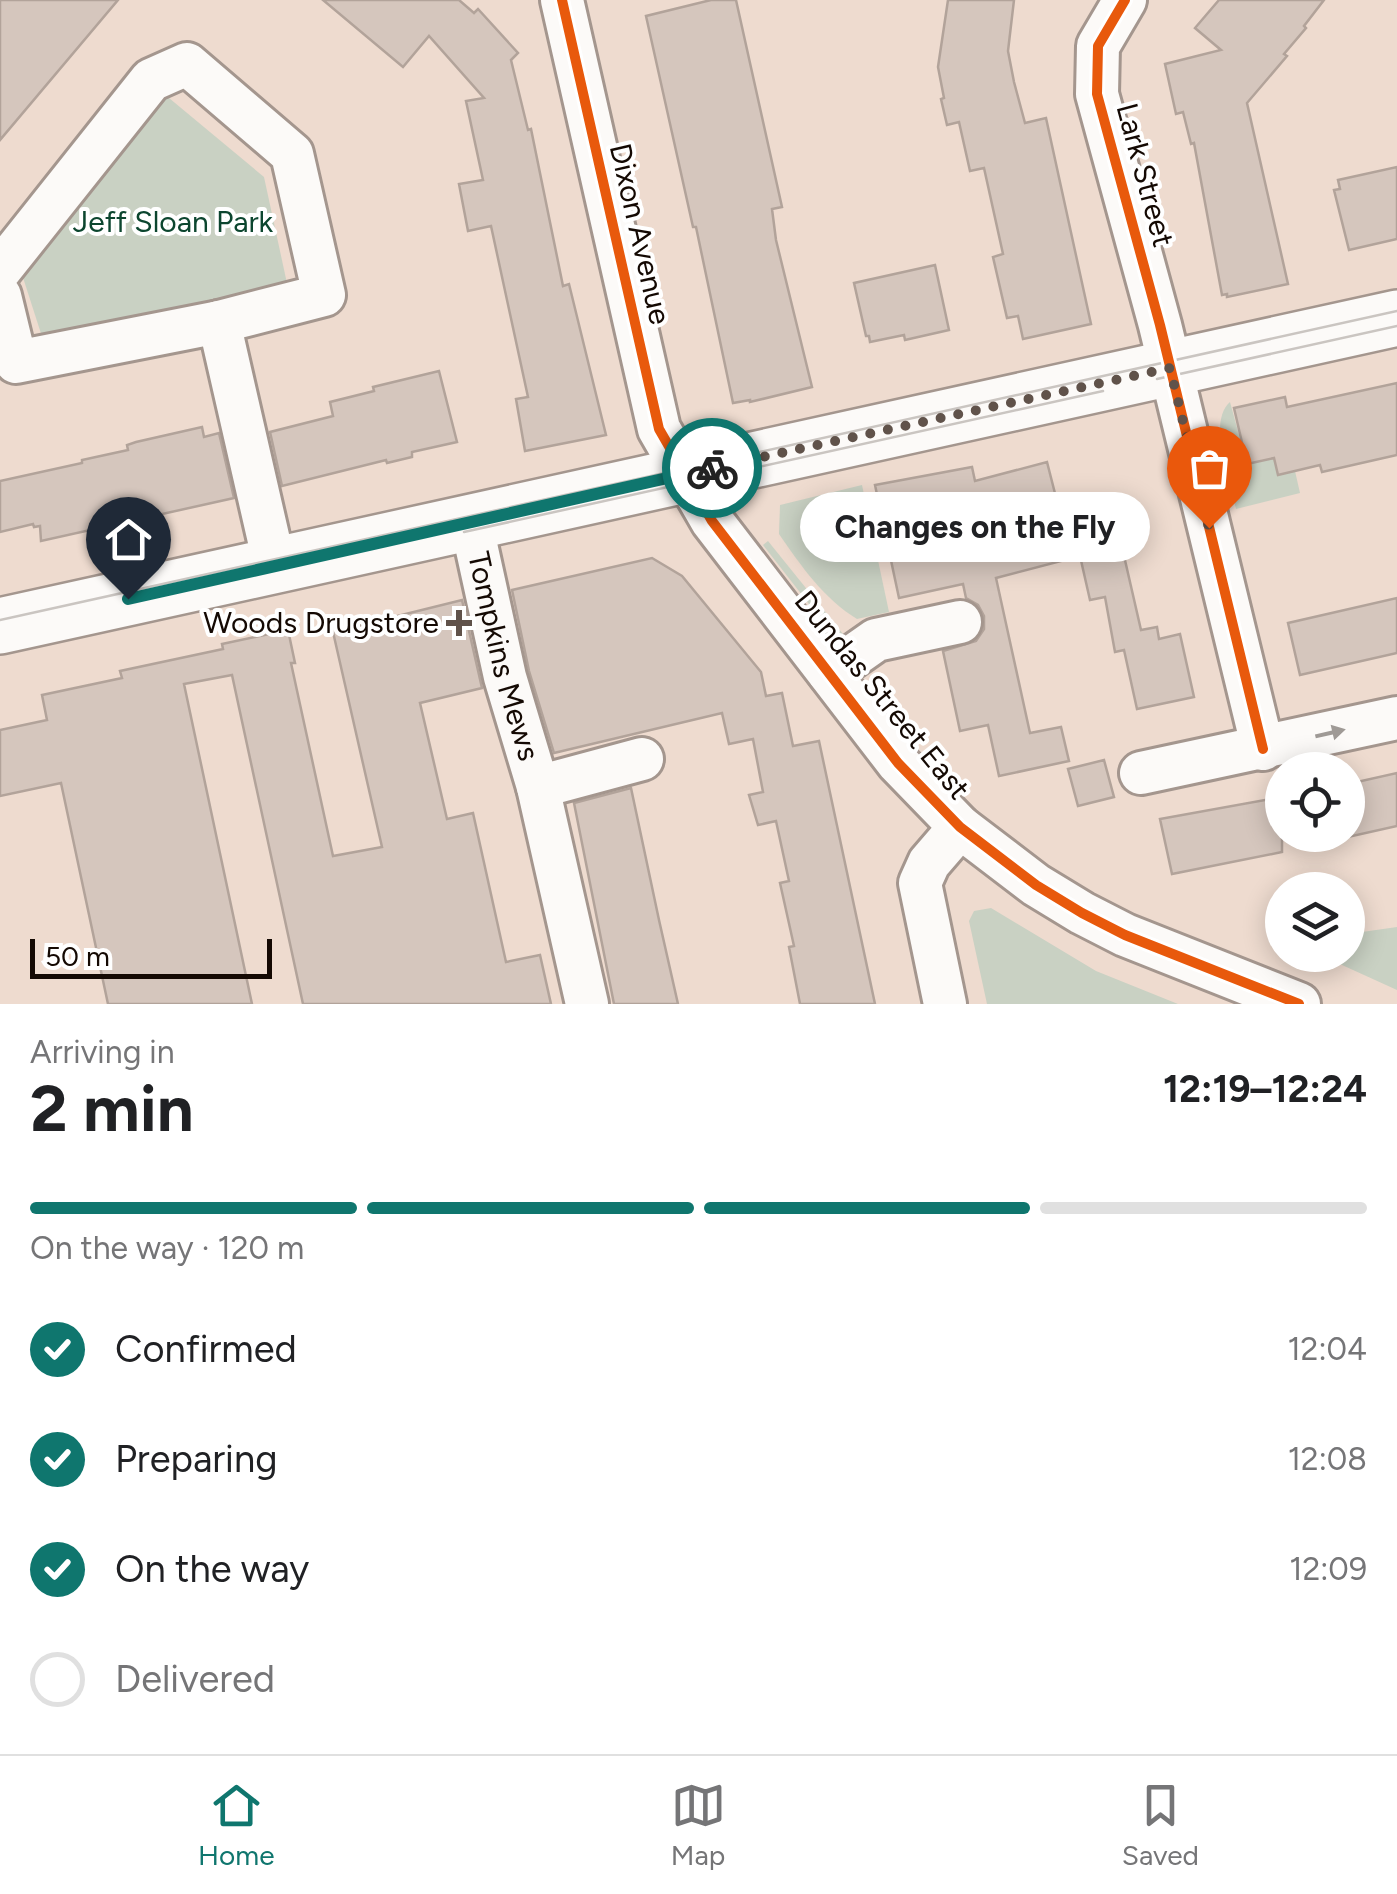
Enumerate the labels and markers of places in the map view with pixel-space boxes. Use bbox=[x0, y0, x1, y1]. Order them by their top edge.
pin bbox=[1167, 426, 1252, 529]
callout: Changes on the Fly bbox=[799, 493, 1149, 563]
pin bbox=[86, 497, 171, 600]
place label: Woods Drugstore bbox=[203, 604, 439, 641]
marker: Woods Drugstore bbox=[448, 612, 470, 634]

